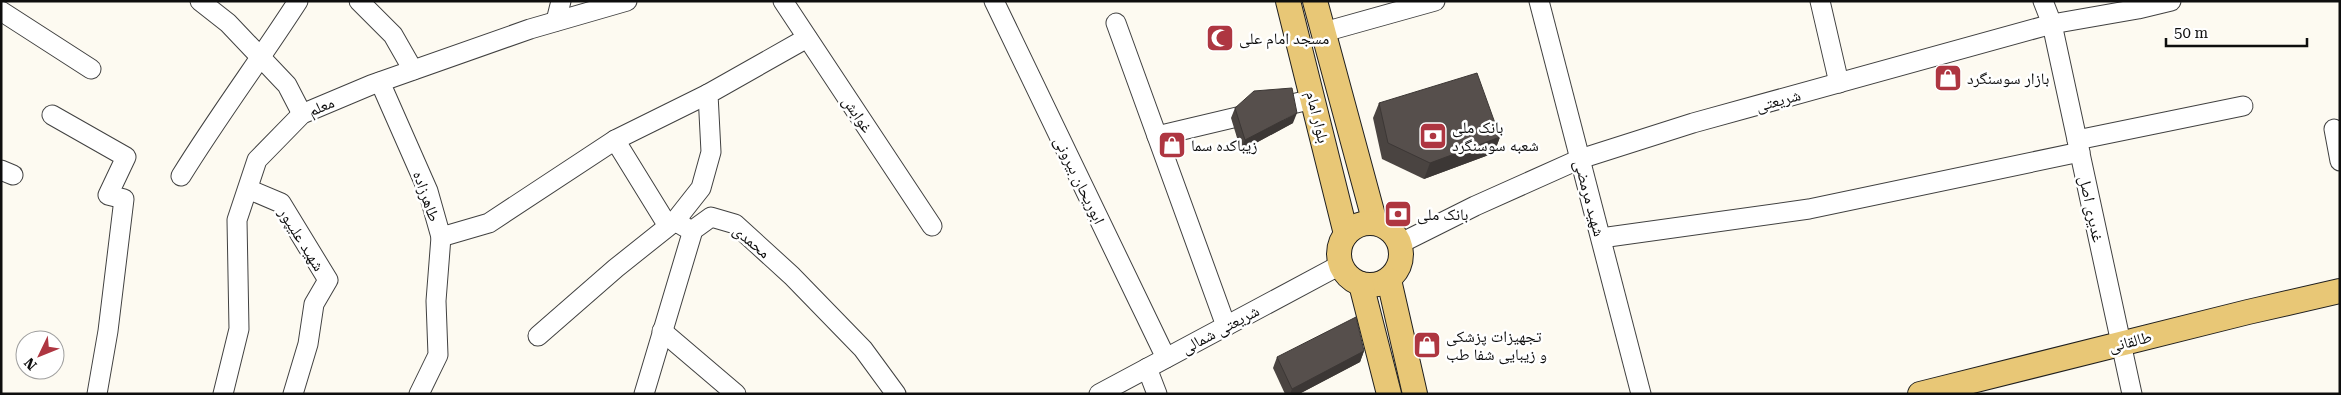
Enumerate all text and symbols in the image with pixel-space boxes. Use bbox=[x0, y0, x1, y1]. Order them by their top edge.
scale bar bbox=[2166, 15, 2307, 47]
mosque icon: مسجد امام علی bbox=[1205, 23, 1235, 53]
text: 50 m bbox=[2174, 24, 2209, 42]
place label: مسجد امام علی bbox=[1239, 29, 1329, 49]
shop icon: بازار سوسنگرد bbox=[1933, 63, 1963, 93]
place label: بازار سوسنگرد bbox=[1967, 69, 2049, 88]
street label: شریعتی bbox=[1754, 85, 1803, 117]
street label: بلوار امام bbox=[1301, 89, 1333, 145]
street label: غوابش bbox=[838, 92, 877, 137]
street label: معلم bbox=[305, 93, 337, 121]
place label: بانک ملی شعبه سوسنگرد bbox=[1452, 118, 1539, 155]
bank icon: بانک ملی شعبه سوسنگرد bbox=[1418, 121, 1448, 151]
shop icon: زیباکده سما bbox=[1157, 130, 1187, 160]
street label: ابوریحان بیرونی bbox=[1049, 133, 1109, 228]
place label: زیباکده سما bbox=[1191, 136, 1257, 155]
street label: شهید مرمضی bbox=[1569, 158, 1609, 239]
street label: طاهرزاده bbox=[409, 168, 444, 224]
street label: غدیری اصل bbox=[2074, 174, 2108, 244]
bank icon: بانک ملی bbox=[1383, 199, 1413, 229]
street label: شهید علیپور bbox=[274, 203, 328, 275]
place label: بانک ملی bbox=[1417, 205, 1469, 225]
street label: محمدی bbox=[729, 221, 774, 263]
street label: شریعتی شمالی bbox=[1178, 301, 1263, 359]
place label: تجهیزات پزشکی و زیبایی شفا طب bbox=[1446, 327, 1547, 365]
street label: طالقانی bbox=[2107, 327, 2154, 357]
north arrow bbox=[15, 330, 65, 380]
shop icon: تجهیزات پزشکی و زیبایی شفا طب bbox=[1412, 330, 1442, 360]
text: N bbox=[21, 354, 40, 373]

